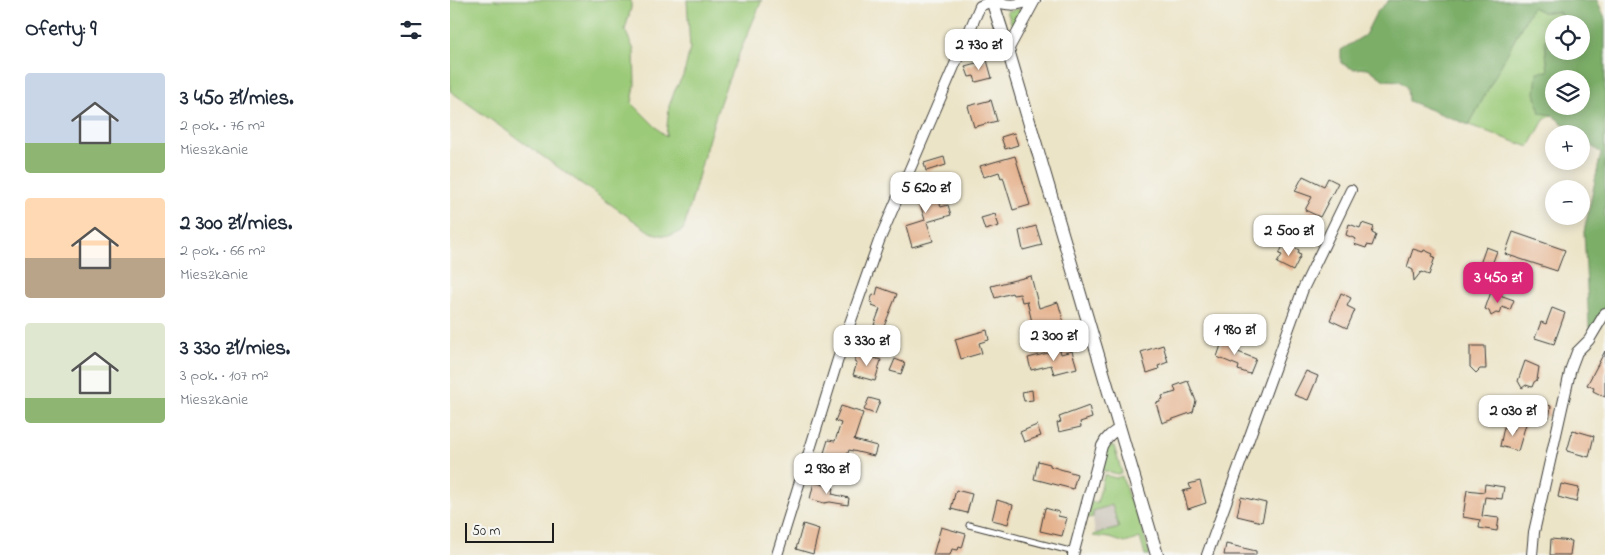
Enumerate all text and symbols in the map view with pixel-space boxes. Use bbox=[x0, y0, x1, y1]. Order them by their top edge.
text: Oferty: 9 bbox=[25, 15, 97, 45]
map controls bbox=[1545, 15, 1590, 225]
button: locate bbox=[1545, 15, 1590, 60]
icon: filters bbox=[397, 16, 425, 44]
pin: 2 730 zł bbox=[927, 28, 1031, 71]
text: 2 730 zł bbox=[956, 33, 1002, 57]
button: layers bbox=[1545, 70, 1590, 115]
text: 3 450 zł/mies. bbox=[180, 84, 293, 114]
icon: home bbox=[65, 93, 125, 153]
text: 2 pok. · 76 m² bbox=[180, 114, 265, 138]
button: + bbox=[1545, 125, 1590, 170]
text: Mieszkanie bbox=[180, 138, 248, 162]
pin: 5 620 zł bbox=[874, 172, 978, 214]
text: 5 620 zł bbox=[901, 176, 951, 200]
button: − bbox=[1545, 180, 1590, 225]
text: 2 300 zł/mies. bbox=[180, 209, 292, 239]
pin: 2 500 zł bbox=[1237, 214, 1341, 257]
icon: home bbox=[65, 218, 125, 278]
text: 2 500 zł bbox=[1264, 219, 1314, 243]
text: 2 pok. · 66 m² bbox=[180, 239, 265, 263]
pin: 3 450 zł bbox=[1446, 262, 1550, 304]
text: Mieszkanie bbox=[180, 263, 248, 287]
text: 3 450 zł bbox=[1474, 266, 1522, 290]
pin: 1 980 zł bbox=[1183, 314, 1287, 356]
text: 1 980 zł bbox=[1214, 318, 1256, 342]
pin: 2 300 zł bbox=[1002, 320, 1106, 362]
pin: 3 330 zł bbox=[815, 324, 919, 367]
text: 2 300 zł bbox=[1031, 324, 1077, 348]
text: 3 330 zł bbox=[844, 329, 890, 353]
text: 3 330 zł/mies. bbox=[180, 334, 290, 364]
icon: home bbox=[65, 343, 125, 403]
text: 3 pok. · 107 m² bbox=[180, 364, 269, 388]
text: Mieszkanie bbox=[180, 388, 248, 412]
pin: 2 030 zł bbox=[1461, 394, 1565, 437]
text: 2 030 zł bbox=[1490, 399, 1536, 423]
pin: 2 930 zł bbox=[775, 452, 879, 495]
text: 2 930 zł bbox=[805, 457, 849, 481]
scale bar bbox=[465, 520, 554, 543]
text: 50 m bbox=[472, 521, 500, 542]

